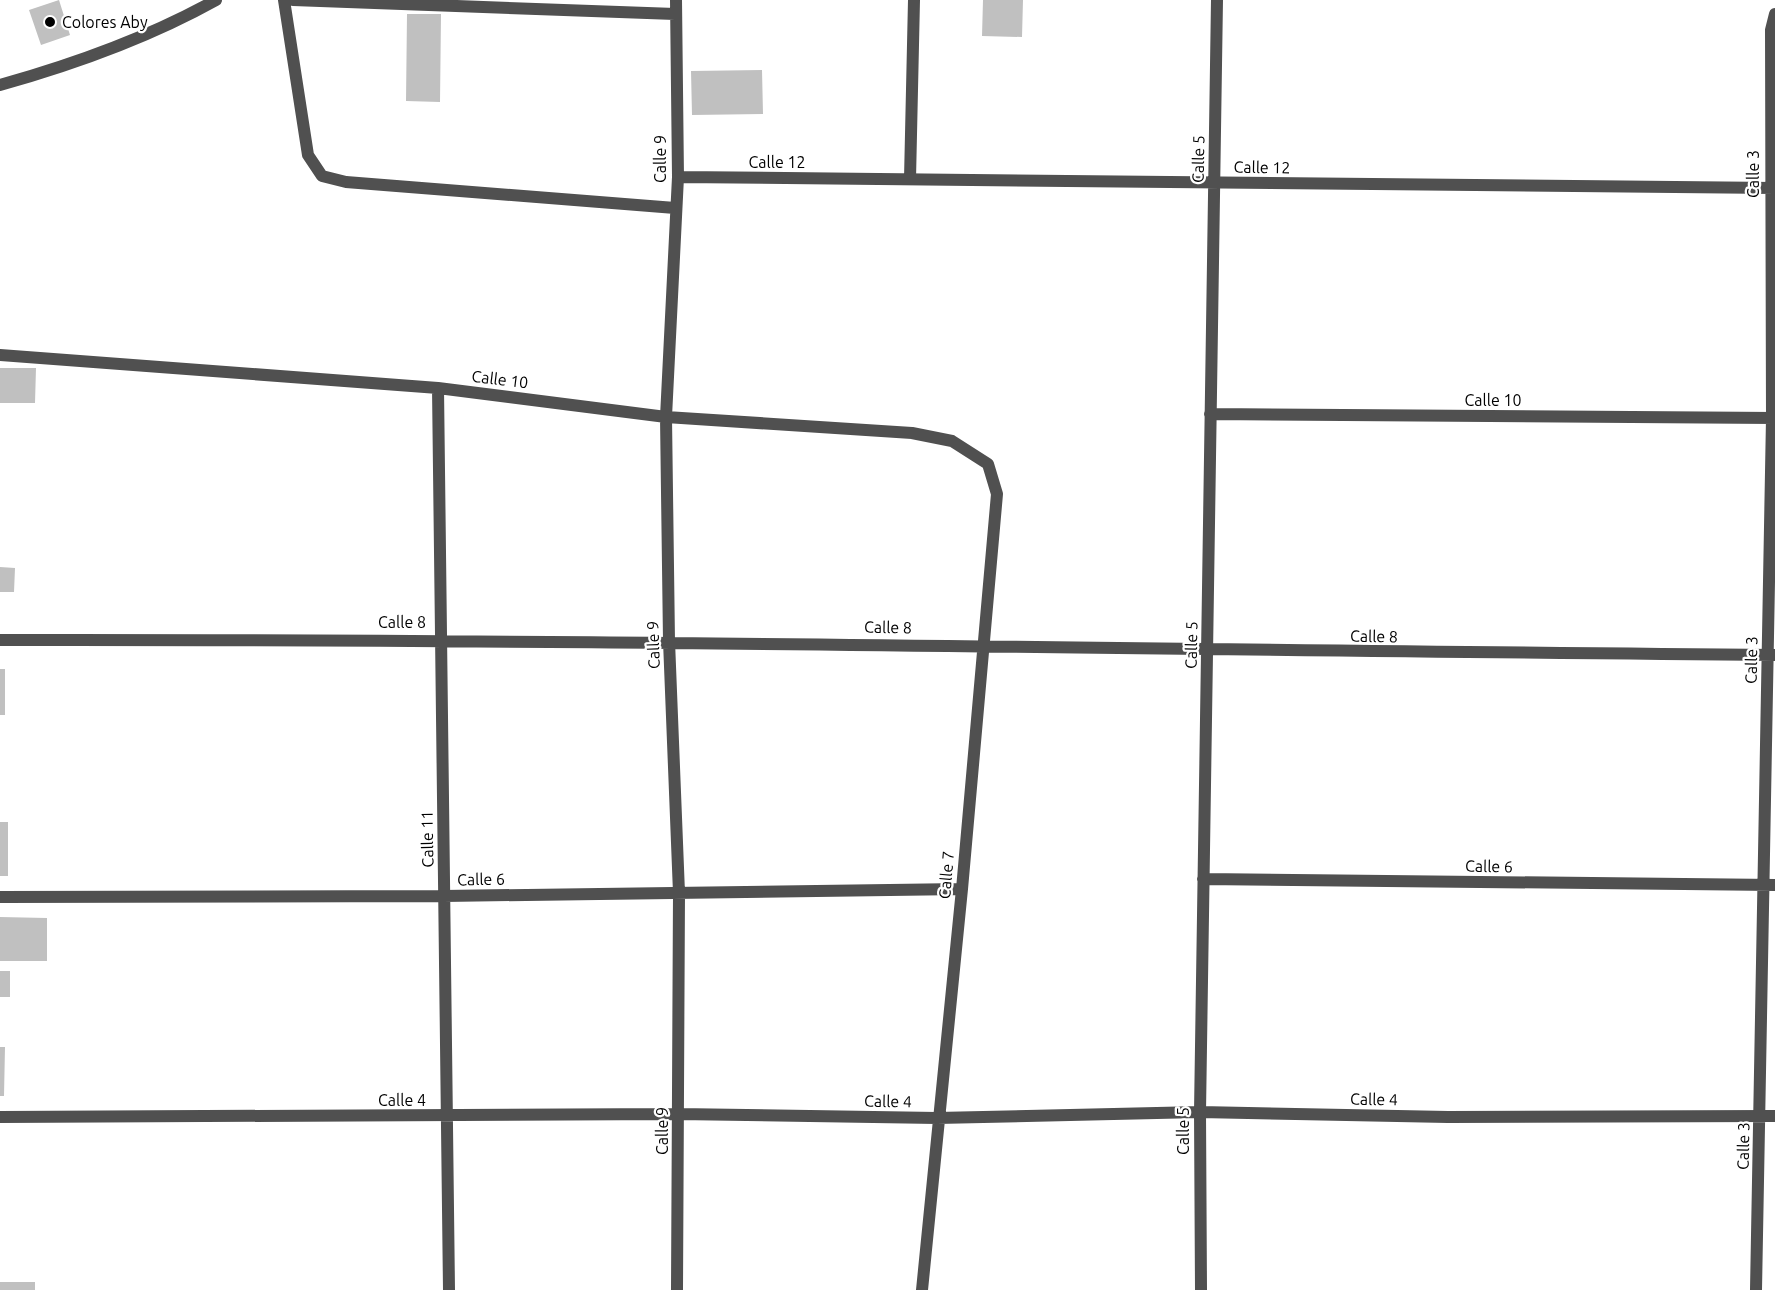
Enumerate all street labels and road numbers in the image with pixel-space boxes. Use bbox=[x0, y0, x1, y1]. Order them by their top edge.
street label: Calle 9 bbox=[651, 135, 669, 183]
street label: Calle 5 bbox=[1189, 135, 1207, 183]
street label: Calle 3 bbox=[1744, 150, 1762, 198]
street label: Calle 12 bbox=[749, 153, 805, 171]
street label: Calle 12 bbox=[1233, 158, 1291, 176]
street label: Calle 10 bbox=[471, 367, 529, 391]
street label: Calle 10 bbox=[1465, 391, 1521, 409]
street label: Calle 8 bbox=[378, 613, 426, 631]
street label: Calle 8 bbox=[864, 618, 912, 636]
street label: Calle 9 bbox=[643, 621, 663, 669]
street label: Calle 5 bbox=[1182, 621, 1200, 669]
street label: Calle 8 bbox=[1350, 627, 1398, 645]
street label: Calle 3 bbox=[1742, 636, 1760, 684]
street label: Calle 11 bbox=[418, 810, 436, 868]
street label: Calle 7 bbox=[935, 850, 957, 900]
street label: Calle 6 bbox=[1465, 857, 1513, 875]
street label: Calle 6 bbox=[457, 870, 505, 888]
street label: Calle 4 bbox=[1350, 1090, 1398, 1108]
street label: Calle 4 bbox=[378, 1091, 426, 1109]
street label: Calle 4 bbox=[864, 1092, 912, 1110]
street label: Calle 9 bbox=[653, 1107, 671, 1155]
street label: Calle 5 bbox=[1174, 1107, 1192, 1155]
street label: Calle 3 bbox=[1734, 1122, 1752, 1170]

